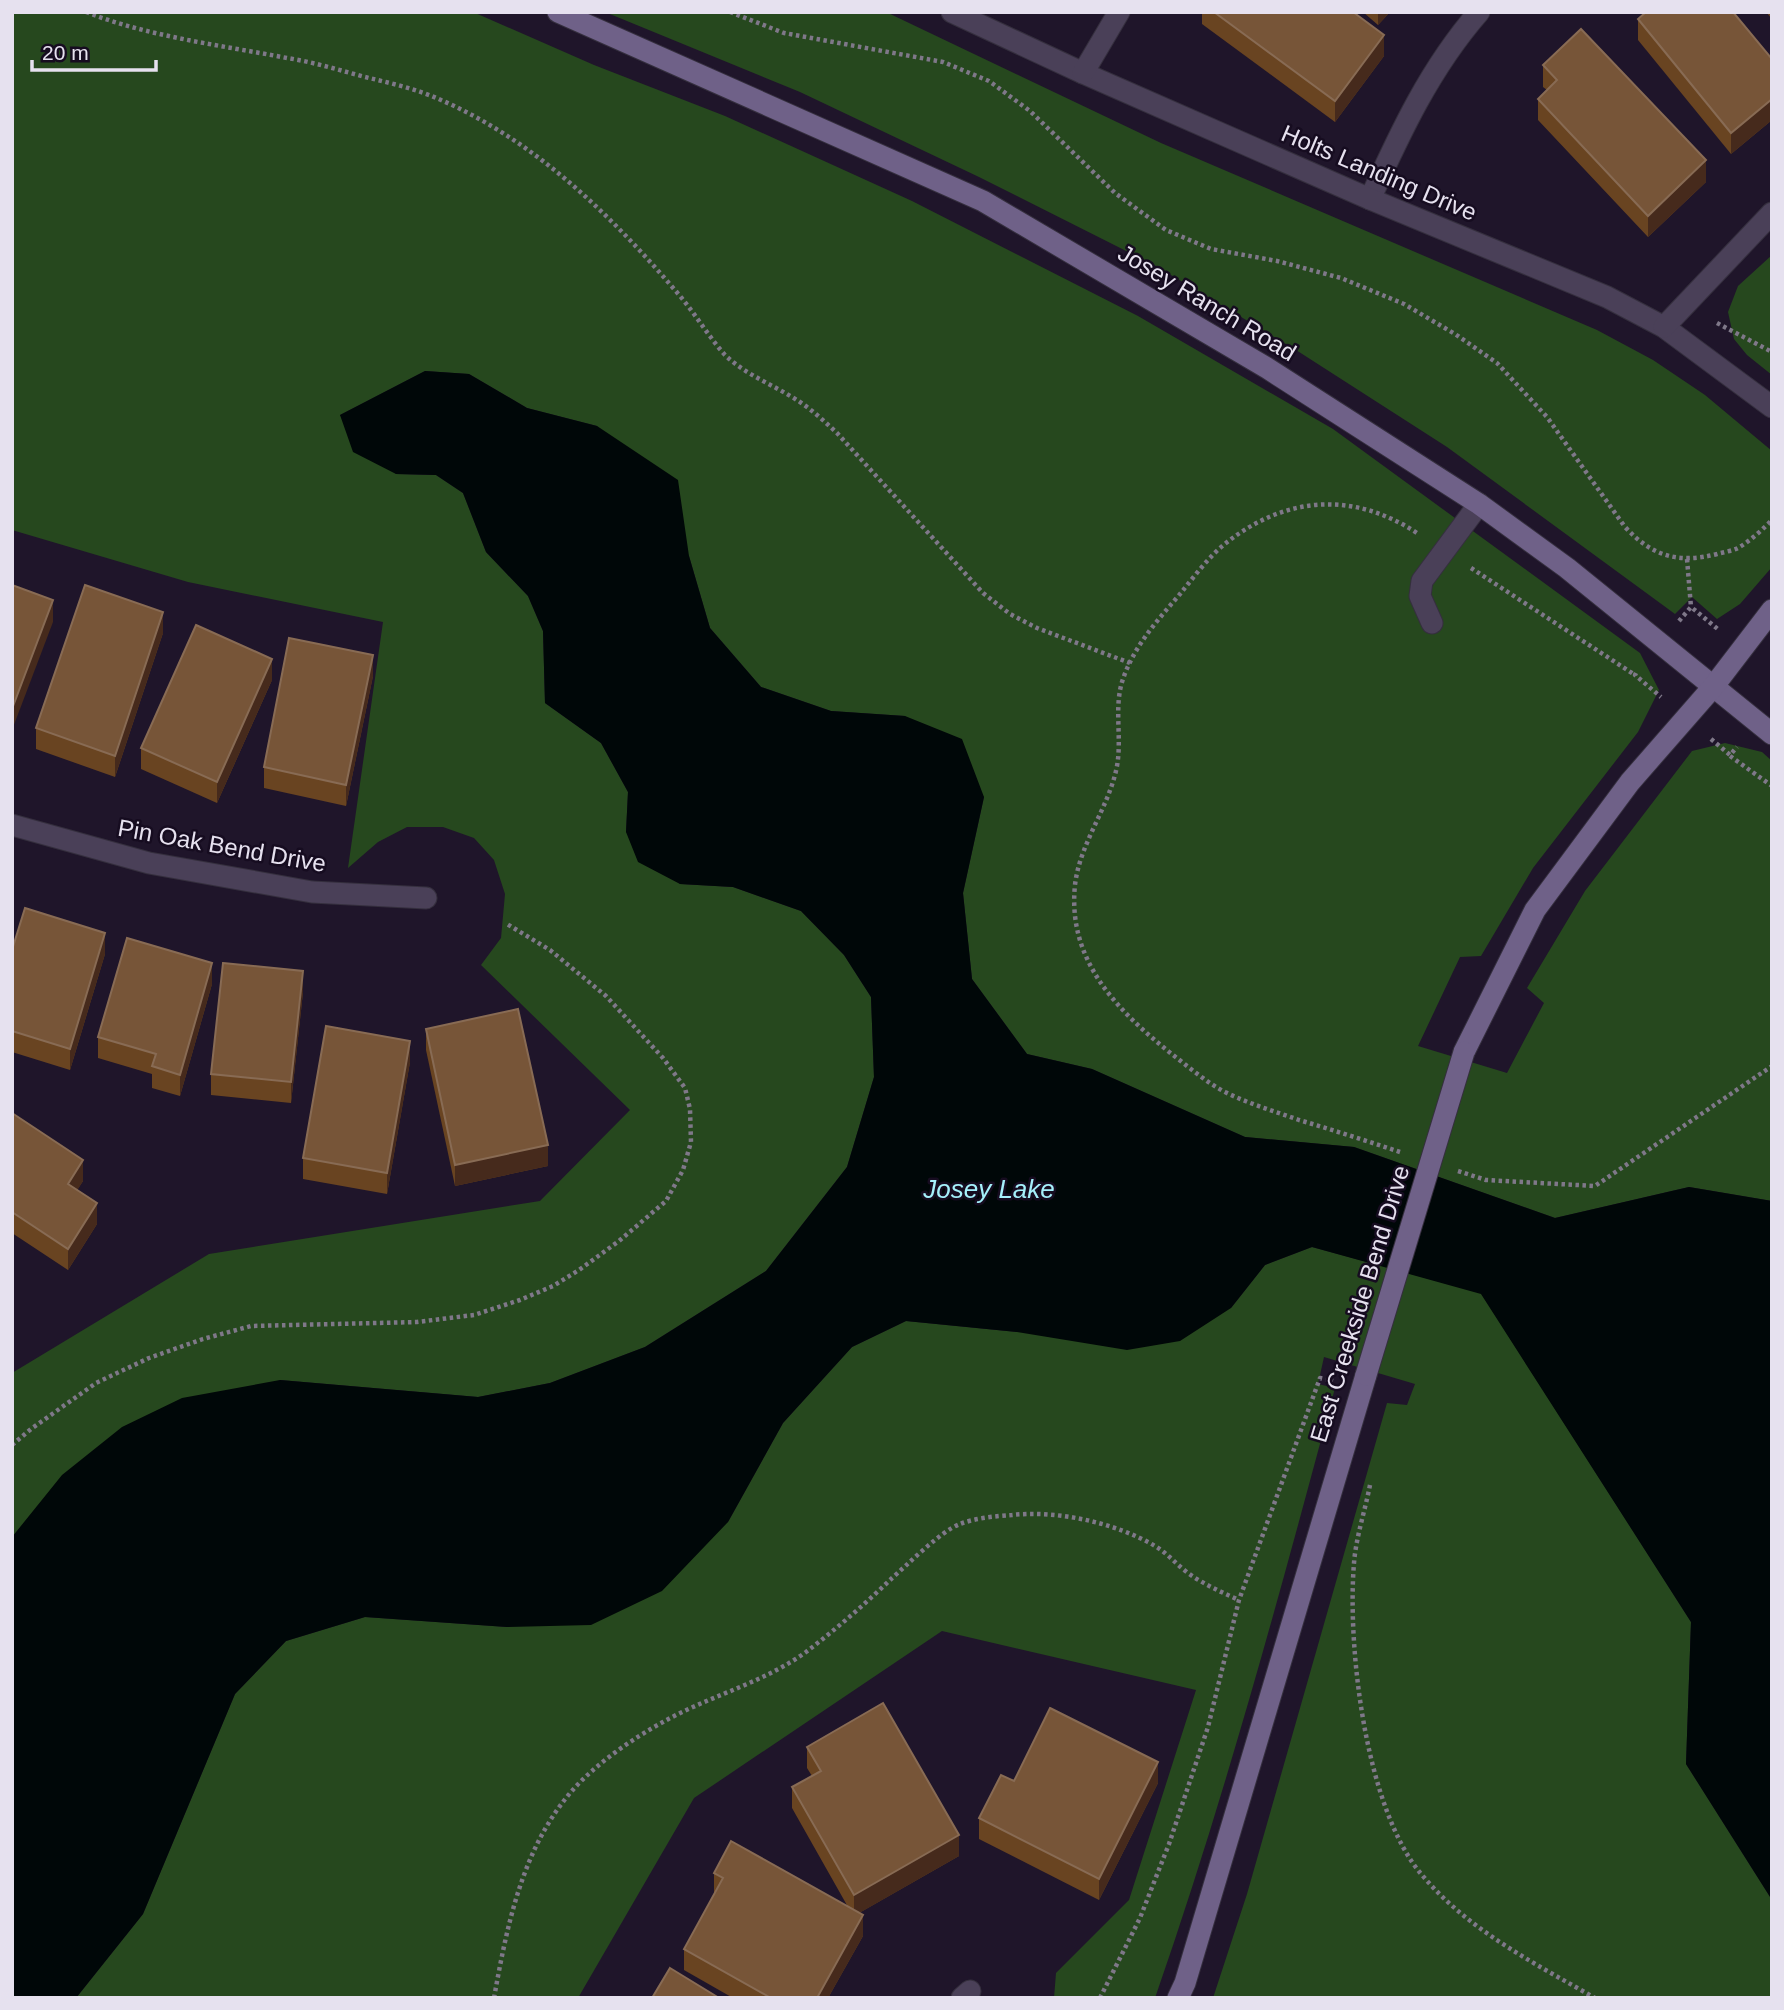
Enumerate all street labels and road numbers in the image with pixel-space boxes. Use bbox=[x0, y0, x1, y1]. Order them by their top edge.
street label: Holts Landing Drive bbox=[1278, 119, 1481, 226]
street label: Josey Ranch Road bbox=[1113, 239, 1301, 366]
street label: Pin Oak Bend Drive bbox=[116, 814, 328, 877]
street label: East Creekside Bend Drive bbox=[1304, 1162, 1415, 1446]

